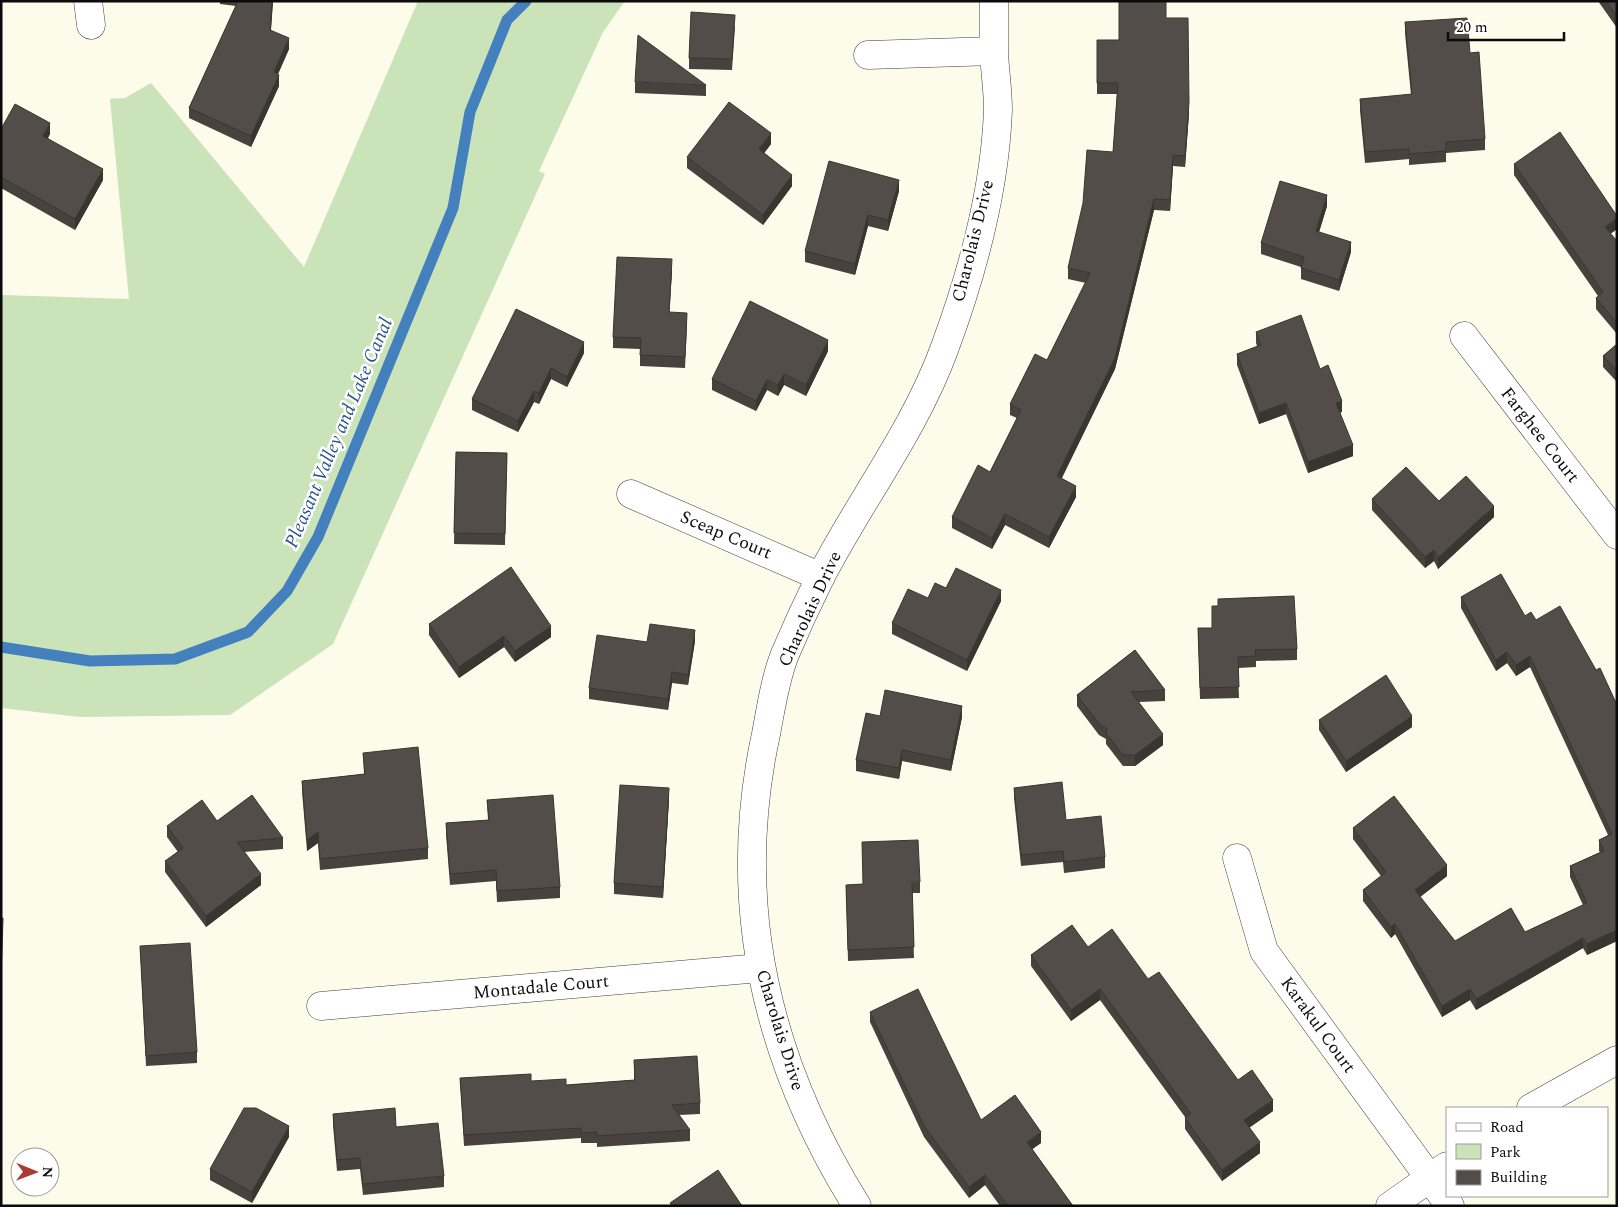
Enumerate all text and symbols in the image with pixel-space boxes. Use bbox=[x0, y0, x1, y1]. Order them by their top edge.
scale bar bbox=[1448, 10, 1564, 42]
text: 20 m bbox=[1456, 16, 1488, 39]
street label: Charolais Drive bbox=[945, 177, 1001, 305]
water label: Pleasant Valley and Lake Canal bbox=[277, 313, 401, 552]
street label: Farghee Court bbox=[1494, 381, 1586, 489]
street label: Sceap Court bbox=[676, 504, 776, 566]
street label: Charolais Drive bbox=[771, 547, 849, 671]
street label: Charolais Drive bbox=[749, 966, 811, 1094]
street label: Montadale Court bbox=[472, 968, 610, 1006]
street label: Karakul Court bbox=[1274, 971, 1362, 1079]
legend bbox=[1446, 1107, 1608, 1197]
text: Road bbox=[1490, 1116, 1524, 1139]
text: Park bbox=[1490, 1141, 1521, 1164]
north arrow bbox=[10, 1147, 60, 1197]
text: N bbox=[37, 1166, 58, 1178]
text: Building bbox=[1490, 1166, 1547, 1189]

